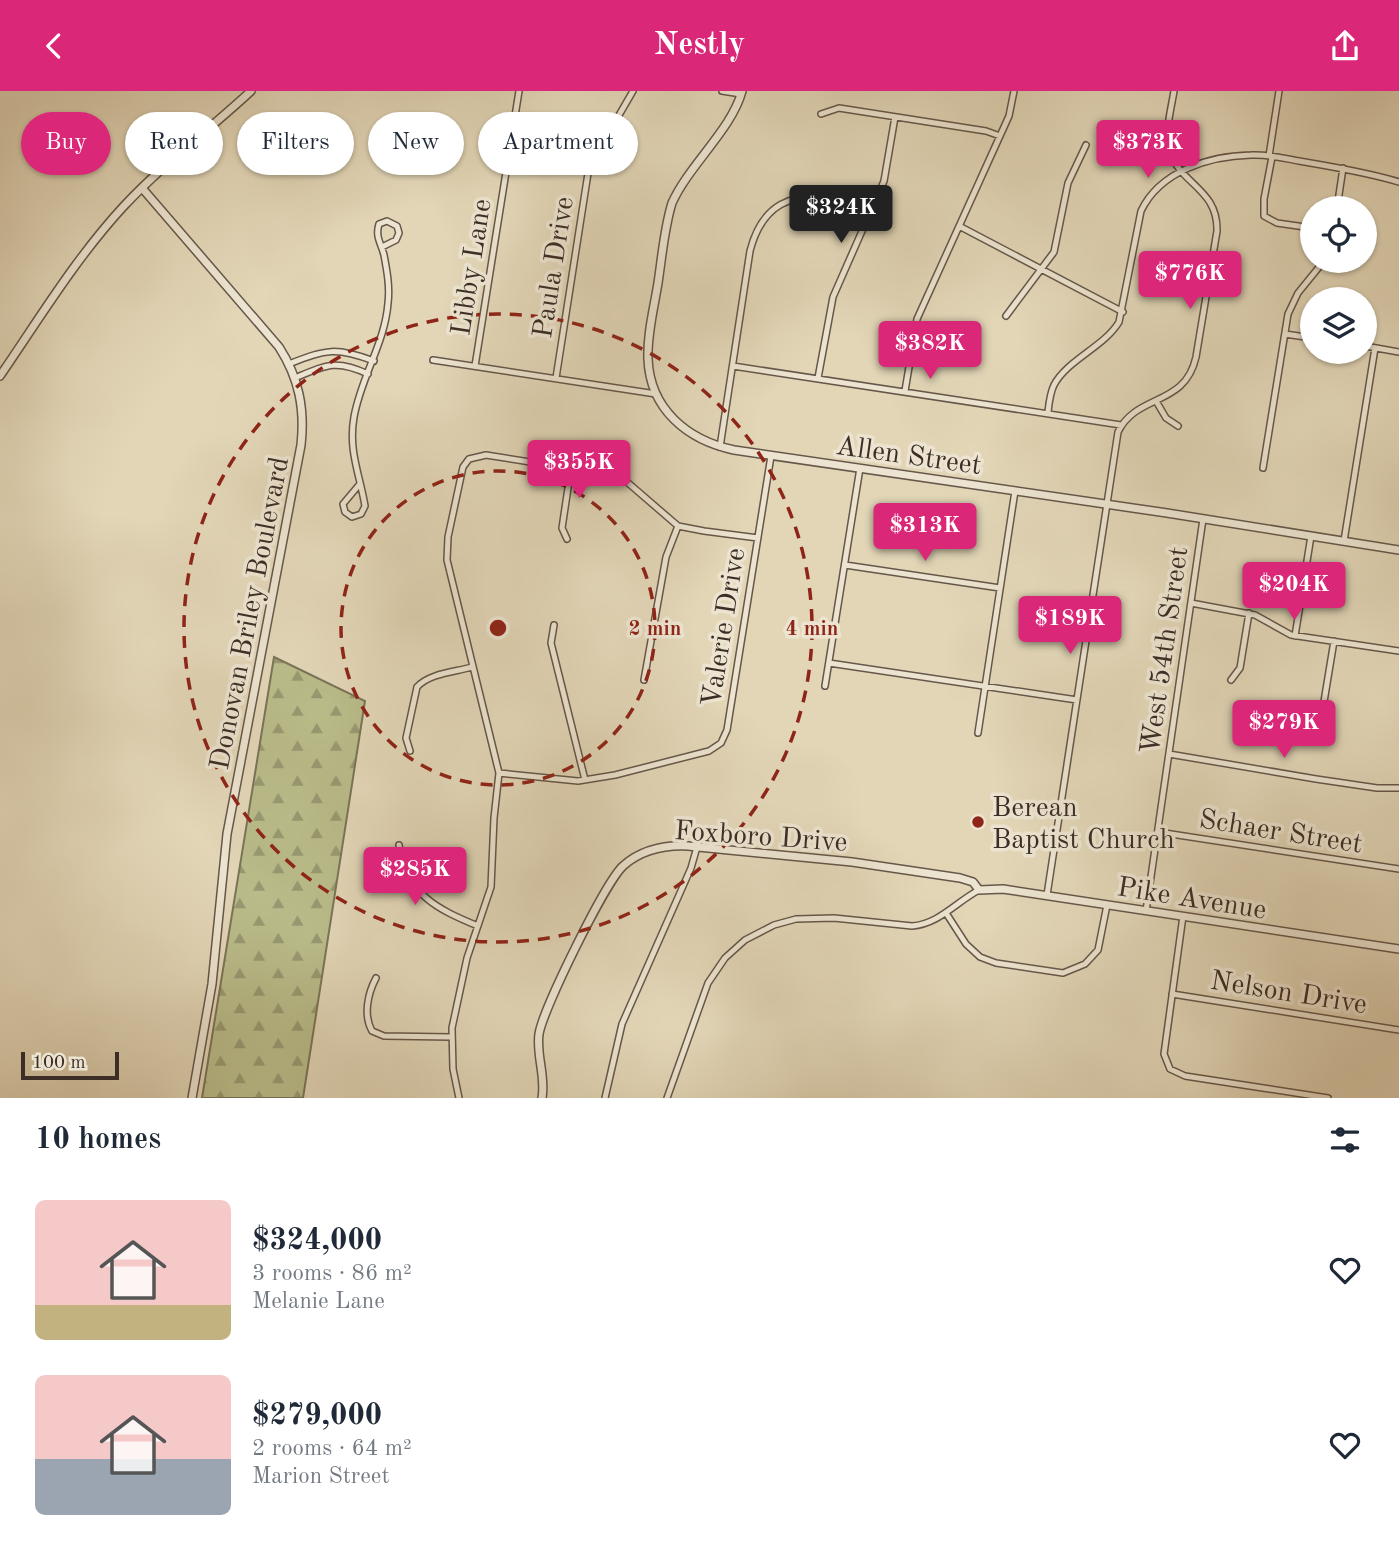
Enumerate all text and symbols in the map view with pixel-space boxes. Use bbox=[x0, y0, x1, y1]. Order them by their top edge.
icon: back bbox=[35, 27, 73, 65]
icon: share bbox=[1326, 27, 1364, 65]
text: Nestly bbox=[654, 30, 745, 62]
chip: Buy bbox=[21, 112, 111, 175]
chip: Rent bbox=[125, 112, 223, 175]
chip: Filters bbox=[237, 112, 354, 175]
chip: New bbox=[368, 112, 464, 175]
chip: Apartment bbox=[478, 112, 638, 175]
pin: $373K bbox=[1099, 120, 1197, 180]
text: $373K bbox=[1112, 131, 1184, 154]
pin: $324K bbox=[792, 185, 890, 245]
street label: Paula Drive bbox=[530, 195, 580, 340]
text: $324K bbox=[805, 196, 877, 219]
map controls bbox=[1300, 196, 1377, 364]
button: locate bbox=[1300, 196, 1377, 273]
street label: Libby Lane bbox=[448, 197, 498, 338]
pin: $776K bbox=[1141, 251, 1239, 311]
text: $776K bbox=[1154, 262, 1226, 285]
button: layers bbox=[1300, 287, 1377, 364]
pin: $382K bbox=[881, 321, 979, 381]
text: $382K bbox=[894, 332, 966, 355]
street label: Allen Street bbox=[834, 433, 983, 481]
pin: $355K bbox=[530, 441, 628, 500]
text: $355K bbox=[543, 451, 615, 474]
street label: Donovan Briley Boulevard bbox=[207, 455, 295, 772]
pin: $313K bbox=[876, 503, 974, 563]
text: $313K bbox=[889, 514, 961, 537]
street label: West 54th Street bbox=[1138, 545, 1194, 756]
street label: Valerie Drive bbox=[699, 546, 751, 709]
pin: $204K bbox=[1245, 563, 1343, 622]
text: $204K bbox=[1258, 573, 1330, 596]
pin: $189K bbox=[1021, 596, 1119, 656]
text: $189K bbox=[1034, 607, 1106, 630]
centre of rings bbox=[486, 616, 510, 640]
text: 2 min bbox=[629, 619, 681, 640]
text: 4 min bbox=[786, 619, 838, 640]
pin: $279K bbox=[1235, 701, 1333, 760]
text: $279K bbox=[1248, 711, 1320, 734]
place label: Berean Baptist Church bbox=[992, 795, 1175, 855]
street label: Schaer Street bbox=[1197, 806, 1364, 860]
marker: Berean Baptist Church bbox=[970, 814, 986, 830]
street label: Foxboro Drive bbox=[673, 818, 848, 858]
pin: $285K bbox=[366, 847, 464, 907]
text: $285K bbox=[379, 858, 451, 881]
street label: Pike Avenue bbox=[1115, 874, 1268, 926]
street label: Nelson Drive bbox=[1208, 968, 1369, 1020]
scale bar bbox=[21, 1049, 119, 1081]
text: 100 m bbox=[32, 1054, 85, 1073]
icon: filters bbox=[1326, 1121, 1364, 1159]
text: 10 homes bbox=[35, 1125, 161, 1155]
text: $324,000 bbox=[252, 1226, 382, 1256]
icon: home bbox=[91, 1228, 175, 1312]
icon: heart bbox=[1326, 1251, 1364, 1289]
text: 3 rooms · 86 m² bbox=[252, 1262, 412, 1285]
text: Melanie Lane bbox=[252, 1290, 385, 1313]
text: $279,000 bbox=[252, 1401, 382, 1431]
icon: home bbox=[91, 1403, 175, 1487]
icon: heart bbox=[1326, 1426, 1364, 1464]
text: 2 rooms · 64 m² bbox=[252, 1437, 412, 1460]
text: Marion Street bbox=[252, 1465, 390, 1488]

